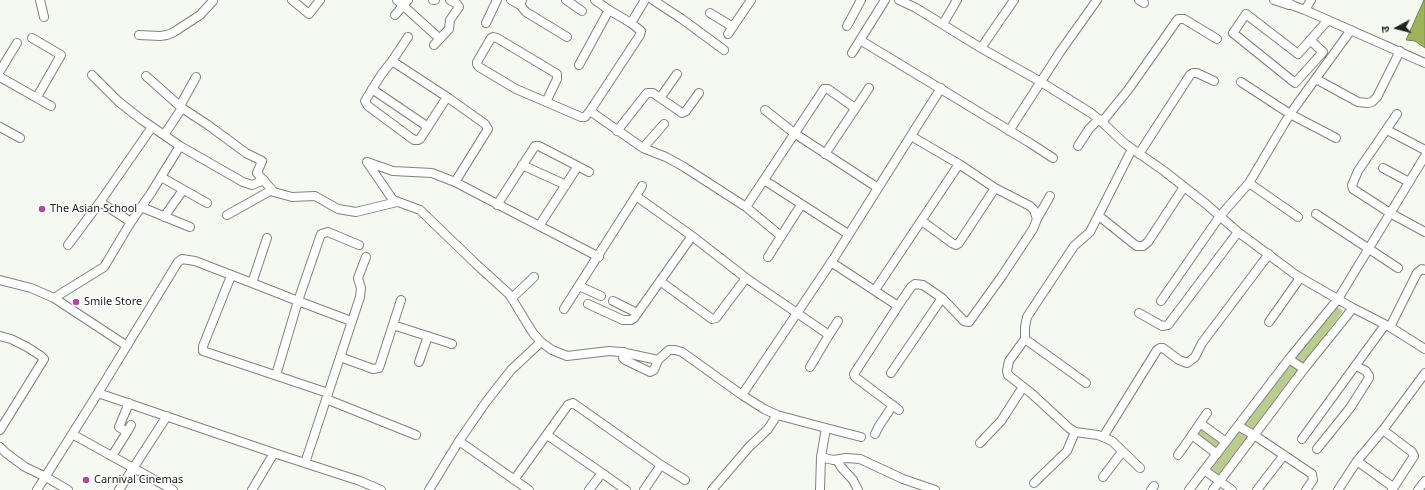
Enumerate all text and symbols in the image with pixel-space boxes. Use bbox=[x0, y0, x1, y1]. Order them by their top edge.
north arrow bbox=[1377, 8, 1417, 48]
text: उ bbox=[1377, 25, 1392, 34]
place label: The Asian School bbox=[50, 202, 137, 216]
marker: The Asian School bbox=[37, 204, 47, 214]
place label: Smile Store bbox=[84, 295, 142, 309]
marker: Smile Store bbox=[71, 297, 81, 307]
place label: Carnival Cinemas bbox=[94, 473, 183, 487]
marker: Carnival Cinemas bbox=[81, 475, 91, 485]

